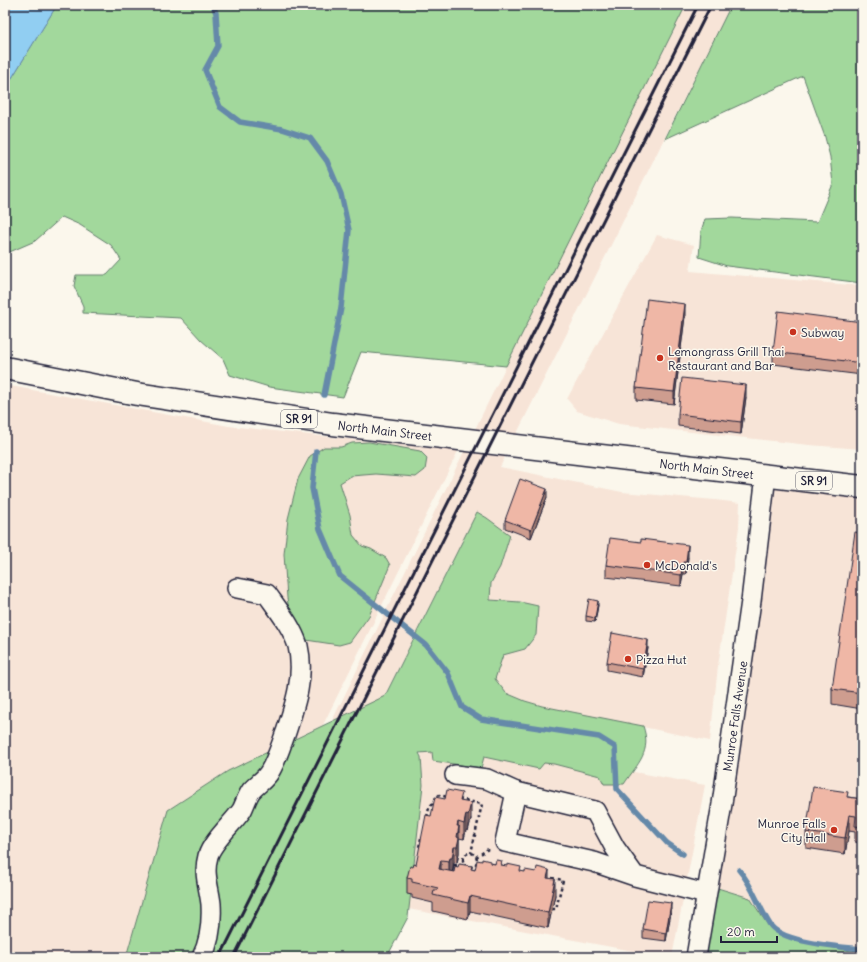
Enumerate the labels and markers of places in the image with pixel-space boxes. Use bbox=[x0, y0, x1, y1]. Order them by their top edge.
place label: Subway bbox=[801, 325, 844, 340]
marker: Subway bbox=[788, 327, 798, 337]
place label: Lemongrass Grill Thai Restaurant and Bar bbox=[668, 344, 784, 373]
marker: Lemongrass Grill Thai Restaurant and Bar bbox=[655, 353, 665, 363]
place label: McDonald's bbox=[655, 558, 717, 573]
marker: McDonald's bbox=[642, 560, 652, 570]
place label: Pizza Hut bbox=[636, 652, 687, 667]
marker: Pizza Hut bbox=[623, 654, 633, 664]
place label: Munroe Falls City Hall bbox=[758, 816, 826, 845]
marker: Munroe Falls City Hall bbox=[829, 825, 839, 835]

